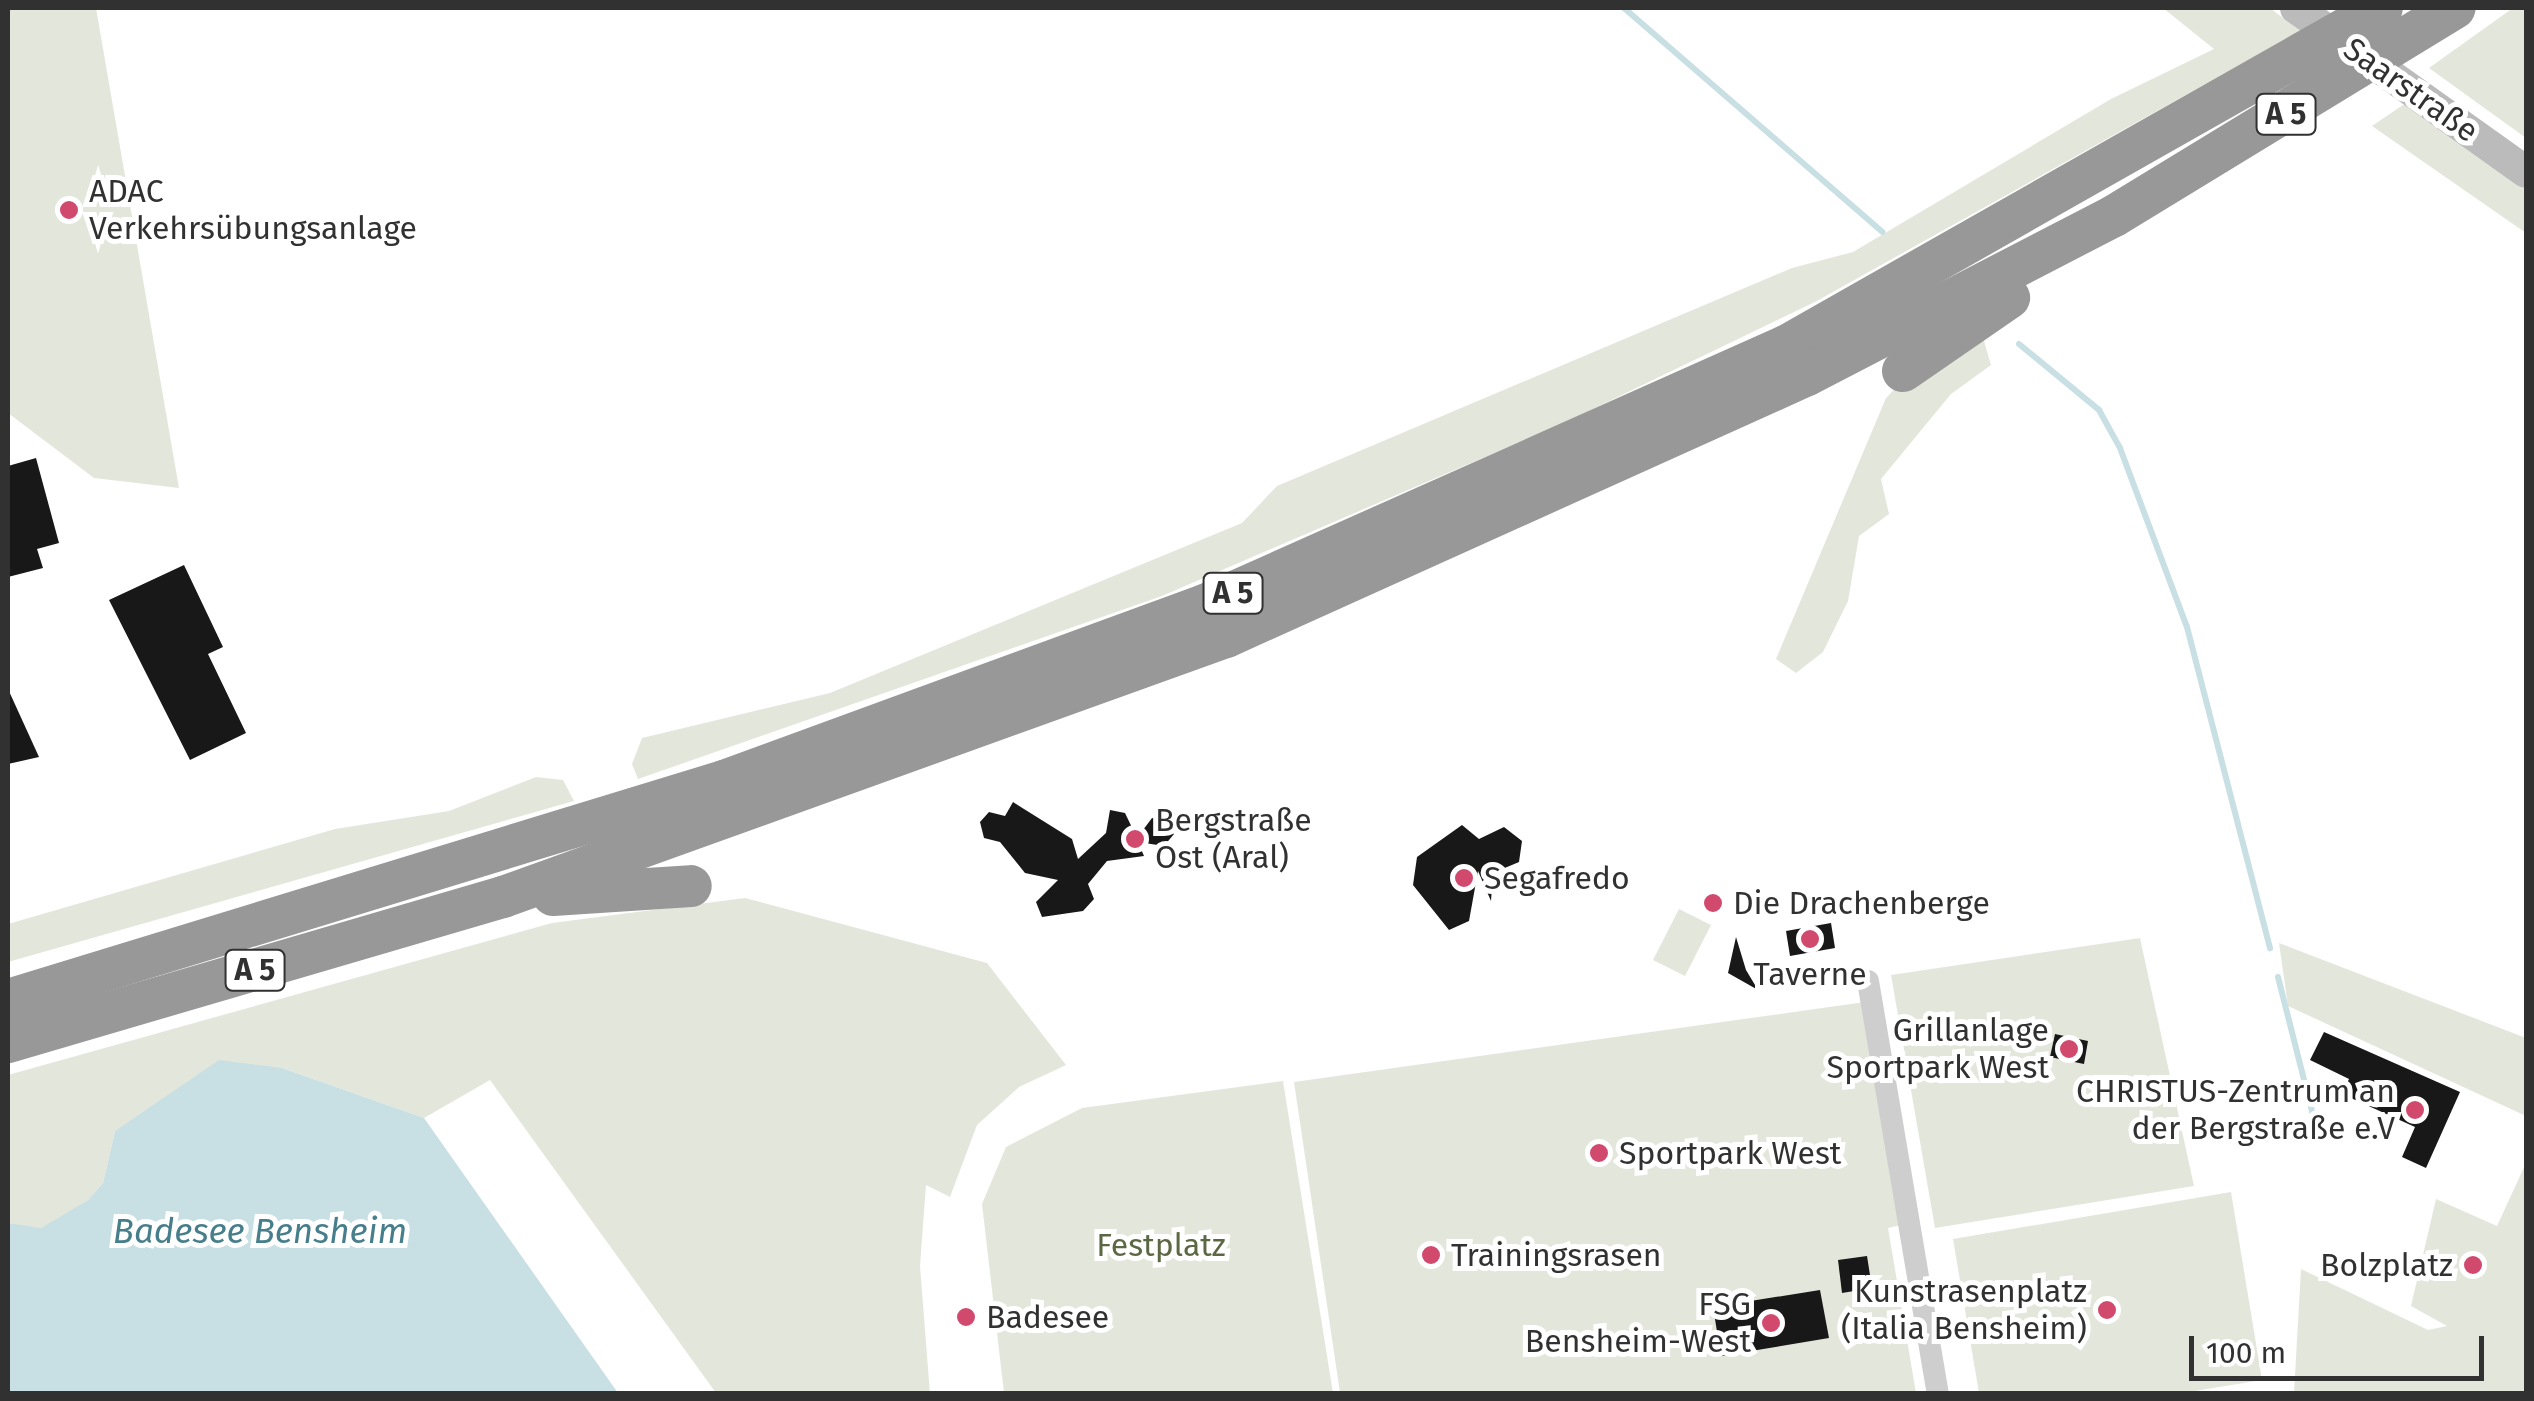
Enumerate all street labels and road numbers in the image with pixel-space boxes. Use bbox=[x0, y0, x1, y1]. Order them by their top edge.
street label: Saarstraße bbox=[2336, 30, 2486, 150]
road number: A 5 bbox=[2254, 89, 2318, 139]
road number: A 5 bbox=[1200, 568, 1266, 618]
road number: A 5 bbox=[222, 945, 288, 995]

